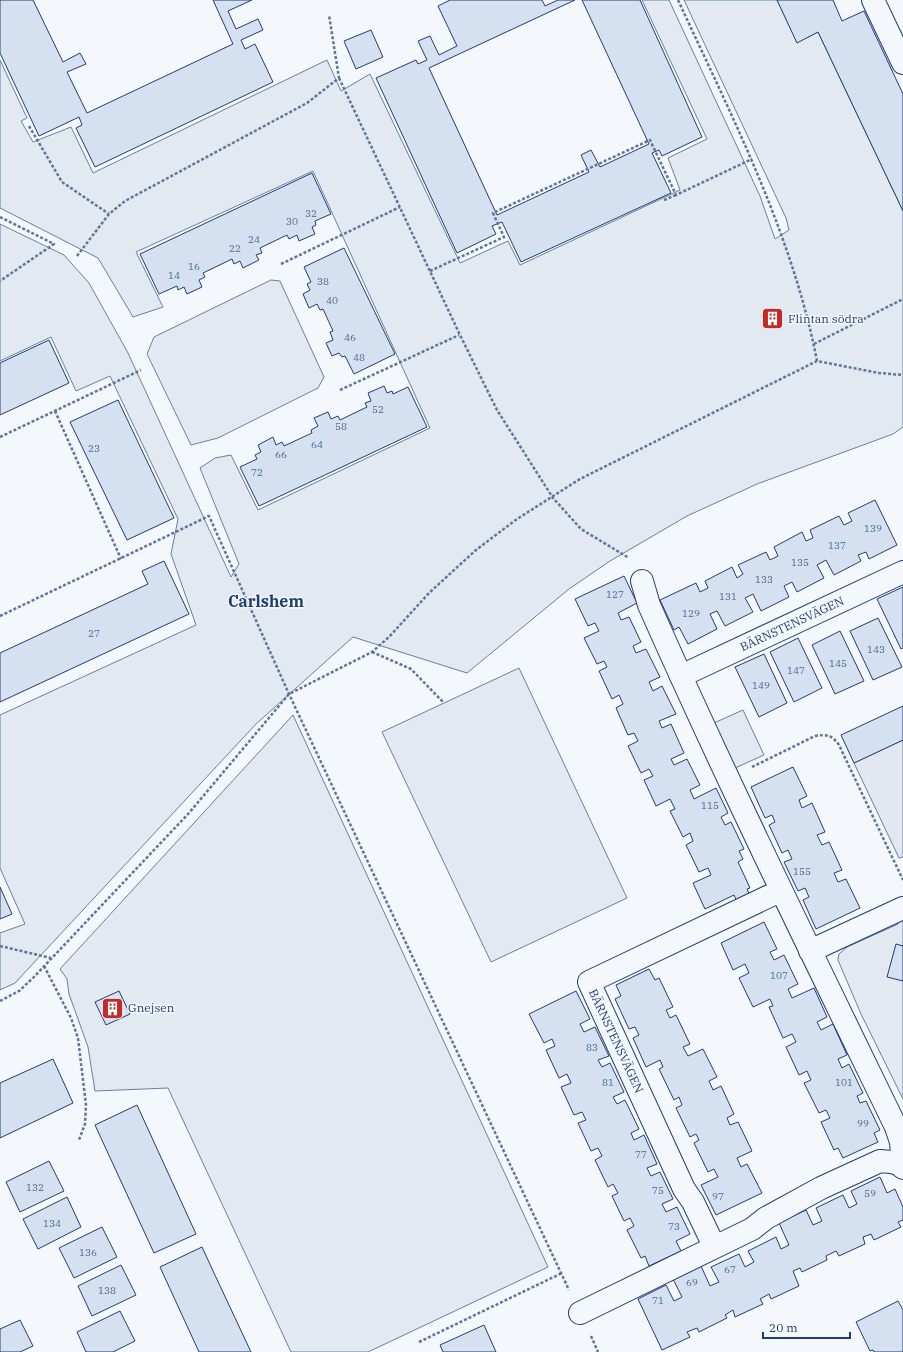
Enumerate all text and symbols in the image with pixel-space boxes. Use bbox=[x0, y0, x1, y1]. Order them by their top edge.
house number: 32 bbox=[305, 207, 317, 220]
house number: 30 bbox=[286, 215, 298, 228]
house number: 24 bbox=[248, 233, 260, 246]
house number: 22 bbox=[229, 242, 241, 255]
house number: 16 bbox=[188, 260, 200, 273]
house number: 14 bbox=[168, 269, 180, 282]
house number: 38 bbox=[317, 275, 329, 288]
house number: 40 bbox=[326, 294, 338, 307]
building icon: Flintan södra bbox=[759, 306, 785, 332]
place label: Flintan södra bbox=[788, 311, 864, 326]
house number: 46 bbox=[344, 331, 356, 344]
house number: 48 bbox=[353, 351, 365, 364]
house number: 52 bbox=[372, 403, 384, 416]
house number: 58 bbox=[335, 420, 347, 433]
house number: 64 bbox=[311, 438, 323, 451]
house number: 23 bbox=[88, 442, 100, 455]
house number: 66 bbox=[275, 448, 287, 461]
house number: 72 bbox=[251, 466, 263, 479]
house number: 139 bbox=[864, 522, 882, 535]
house number: 137 bbox=[828, 539, 846, 552]
house number: 135 bbox=[791, 556, 809, 569]
house number: 133 bbox=[755, 573, 773, 586]
house number: 127 bbox=[606, 588, 624, 601]
house number: 131 bbox=[719, 590, 737, 603]
district label: Carlshem bbox=[228, 591, 304, 611]
street label: BÄRNSTENSVÄGEN bbox=[737, 593, 846, 654]
house number: 129 bbox=[682, 607, 700, 620]
house number: 27 bbox=[88, 627, 100, 640]
house number: 143 bbox=[867, 643, 885, 656]
house number: 145 bbox=[829, 657, 847, 670]
house number: 147 bbox=[787, 664, 805, 677]
house number: 149 bbox=[752, 679, 770, 692]
house number: 115 bbox=[701, 799, 719, 812]
house number: 155 bbox=[793, 865, 811, 878]
house number: 107 bbox=[770, 969, 788, 982]
street label: BÄRNSTENSVÄGEN bbox=[586, 986, 647, 1095]
building icon: Gnejsen bbox=[100, 995, 126, 1021]
place label: Gnejsen bbox=[128, 1000, 175, 1015]
house number: 83 bbox=[586, 1041, 598, 1054]
house number: 81 bbox=[602, 1076, 614, 1089]
house number: 101 bbox=[835, 1076, 853, 1089]
house number: 99 bbox=[857, 1117, 869, 1130]
house number: 77 bbox=[635, 1148, 647, 1161]
house number: 132 bbox=[26, 1181, 44, 1194]
house number: 75 bbox=[652, 1184, 664, 1197]
house number: 59 bbox=[864, 1187, 876, 1200]
house number: 97 bbox=[712, 1190, 724, 1203]
house number: 134 bbox=[43, 1217, 61, 1230]
house number: 73 bbox=[668, 1220, 680, 1233]
house number: 136 bbox=[79, 1246, 97, 1259]
house number: 67 bbox=[724, 1263, 736, 1276]
house number: 69 bbox=[686, 1276, 698, 1289]
house number: 138 bbox=[98, 1284, 116, 1297]
house number: 71 bbox=[652, 1294, 664, 1307]
scale bar bbox=[763, 1314, 850, 1340]
text: 20 m bbox=[769, 1320, 798, 1335]

